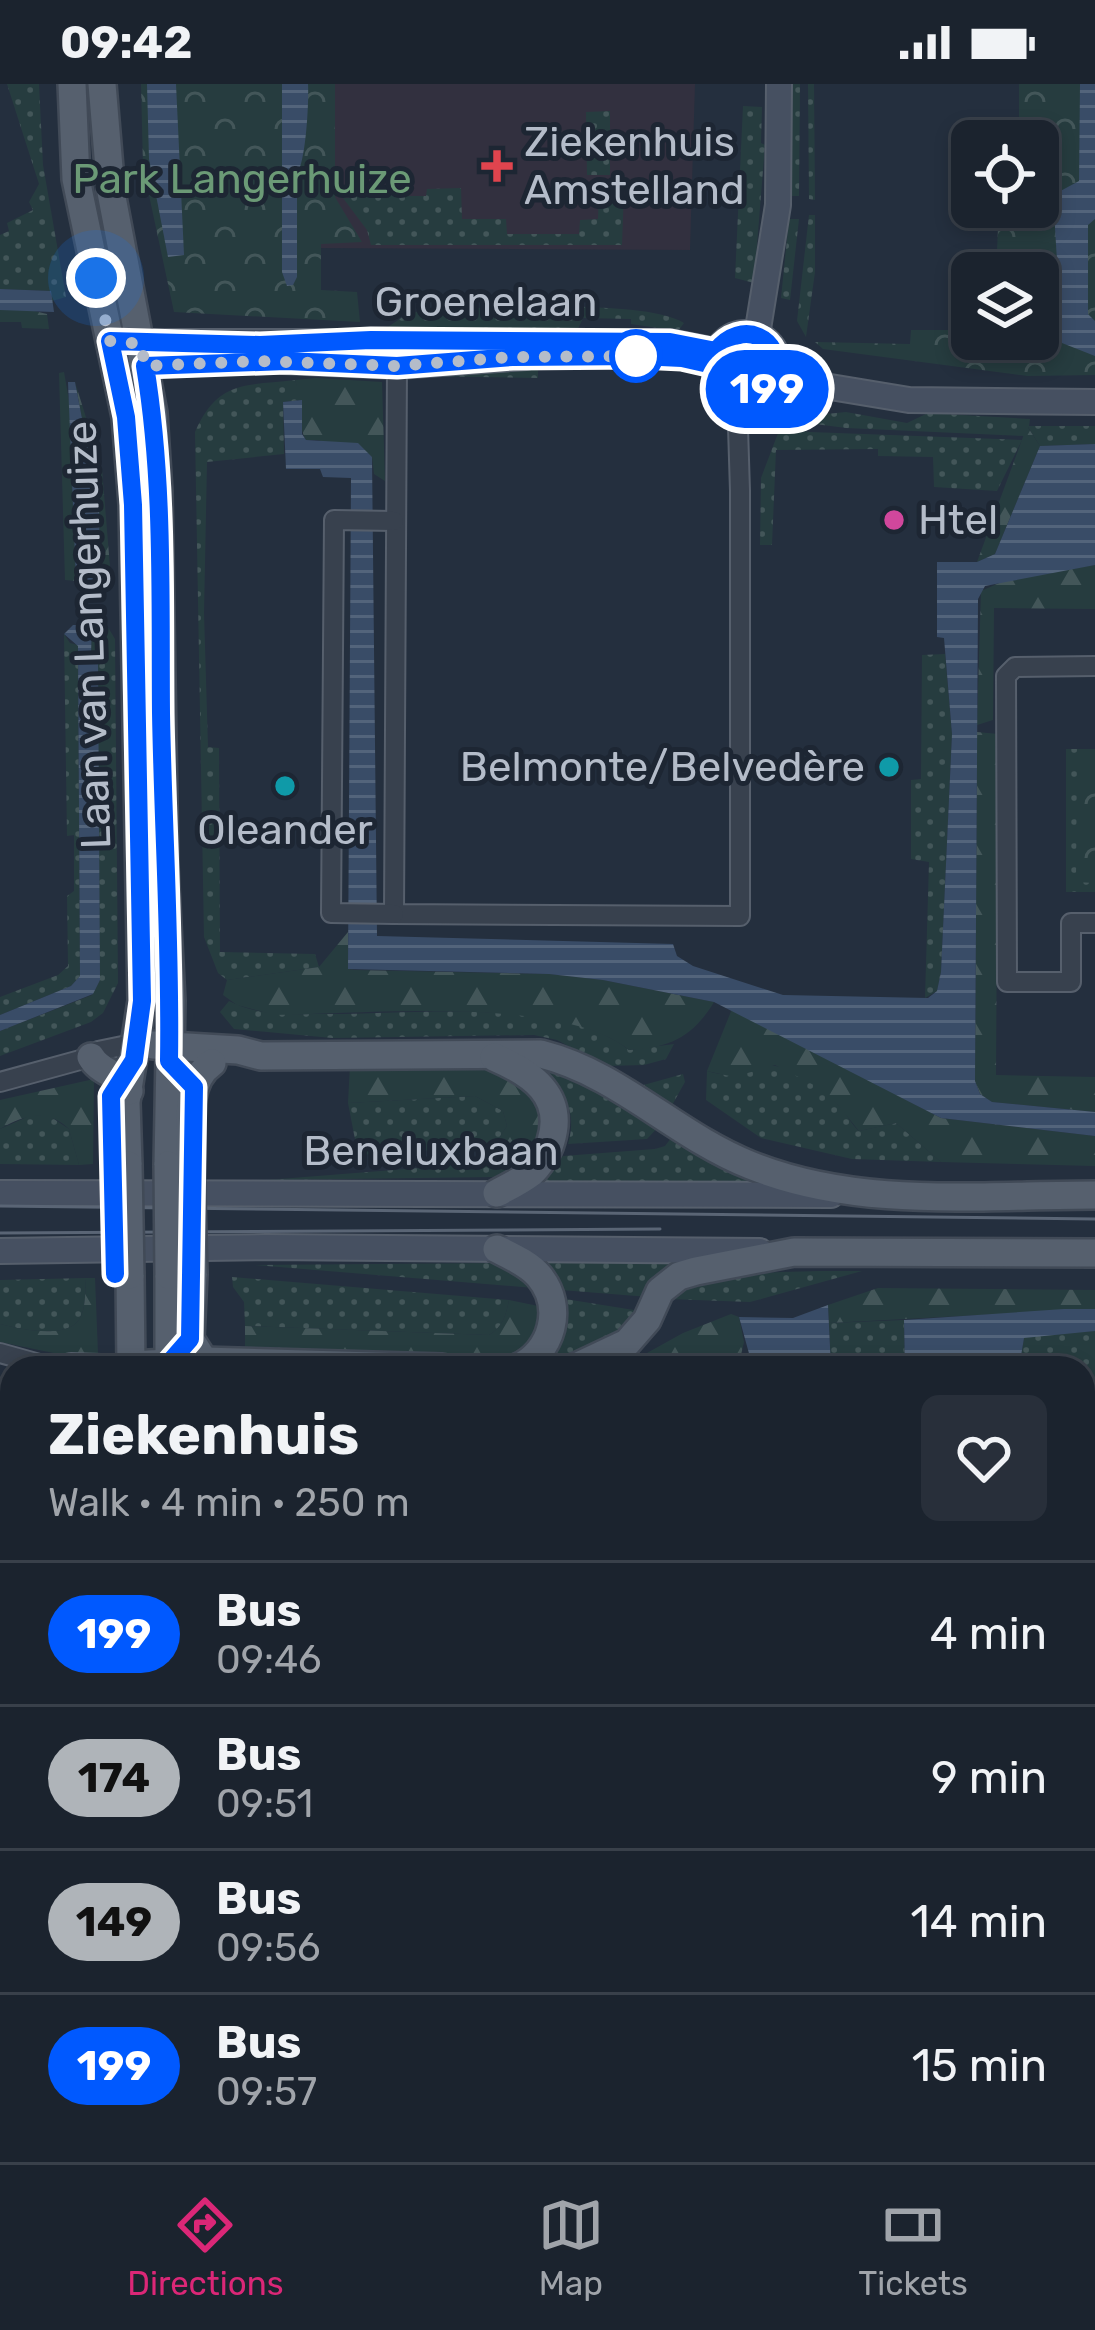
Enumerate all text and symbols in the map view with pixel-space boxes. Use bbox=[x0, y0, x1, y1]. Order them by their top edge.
text: 09:42 bbox=[60, 16, 193, 69]
place label: Ziekenhuis Amstelland bbox=[524, 117, 745, 215]
map controls bbox=[951, 120, 1059, 360]
button: locate bbox=[951, 120, 1059, 228]
marker: Ziekenhuis Amstelland bbox=[481, 150, 513, 182]
park label: Park Langerhuize bbox=[72, 154, 412, 204]
your location bbox=[66, 248, 126, 308]
button: layers bbox=[951, 252, 1059, 360]
street label: Groenelaan bbox=[375, 277, 597, 327]
unlabelled marker bbox=[611, 331, 661, 381]
line badge: 199 bbox=[698, 350, 836, 428]
text: 199 bbox=[730, 364, 804, 414]
street label: Laan van Langerhuize bbox=[57, 420, 121, 850]
place label: Htel bbox=[918, 495, 998, 545]
marker: Htel bbox=[881, 507, 907, 533]
place label: Belmonte/Belvedère bbox=[460, 742, 865, 792]
marker: Belmonte/Belvedère bbox=[876, 754, 902, 780]
marker: Oleander bbox=[272, 773, 298, 799]
place label: Oleander bbox=[197, 805, 373, 855]
street label: Beneluxbaan bbox=[303, 1126, 559, 1176]
button: heart bbox=[921, 1395, 1047, 1521]
text: Ziekenhuis bbox=[48, 1401, 359, 1468]
text: Walk · 4 min · 250 m bbox=[48, 1480, 410, 1526]
text: Bus bbox=[216, 1584, 301, 1637]
text: 4 min bbox=[930, 1607, 1047, 1660]
text: 199 bbox=[77, 1609, 151, 1659]
text: 09:46 bbox=[216, 1637, 322, 1683]
text: Bus bbox=[216, 1728, 301, 1781]
text: 9 min bbox=[931, 1751, 1047, 1804]
text: 174 bbox=[78, 1753, 150, 1803]
text: 09:51 bbox=[216, 1781, 313, 1827]
text: Bus bbox=[216, 1872, 301, 1925]
text: 14 min bbox=[911, 1895, 1047, 1948]
text: 149 bbox=[76, 1897, 152, 1947]
text: 09:56 bbox=[216, 1925, 321, 1971]
text: Bus bbox=[216, 2016, 301, 2069]
text: 15 min bbox=[912, 2039, 1047, 2092]
text: 199 bbox=[77, 2041, 151, 2091]
text: 09:57 bbox=[216, 2069, 317, 2115]
tab: Directions bbox=[127, 2192, 283, 2303]
tab: Map bbox=[538, 2192, 604, 2303]
tab: Tickets bbox=[858, 2192, 968, 2303]

